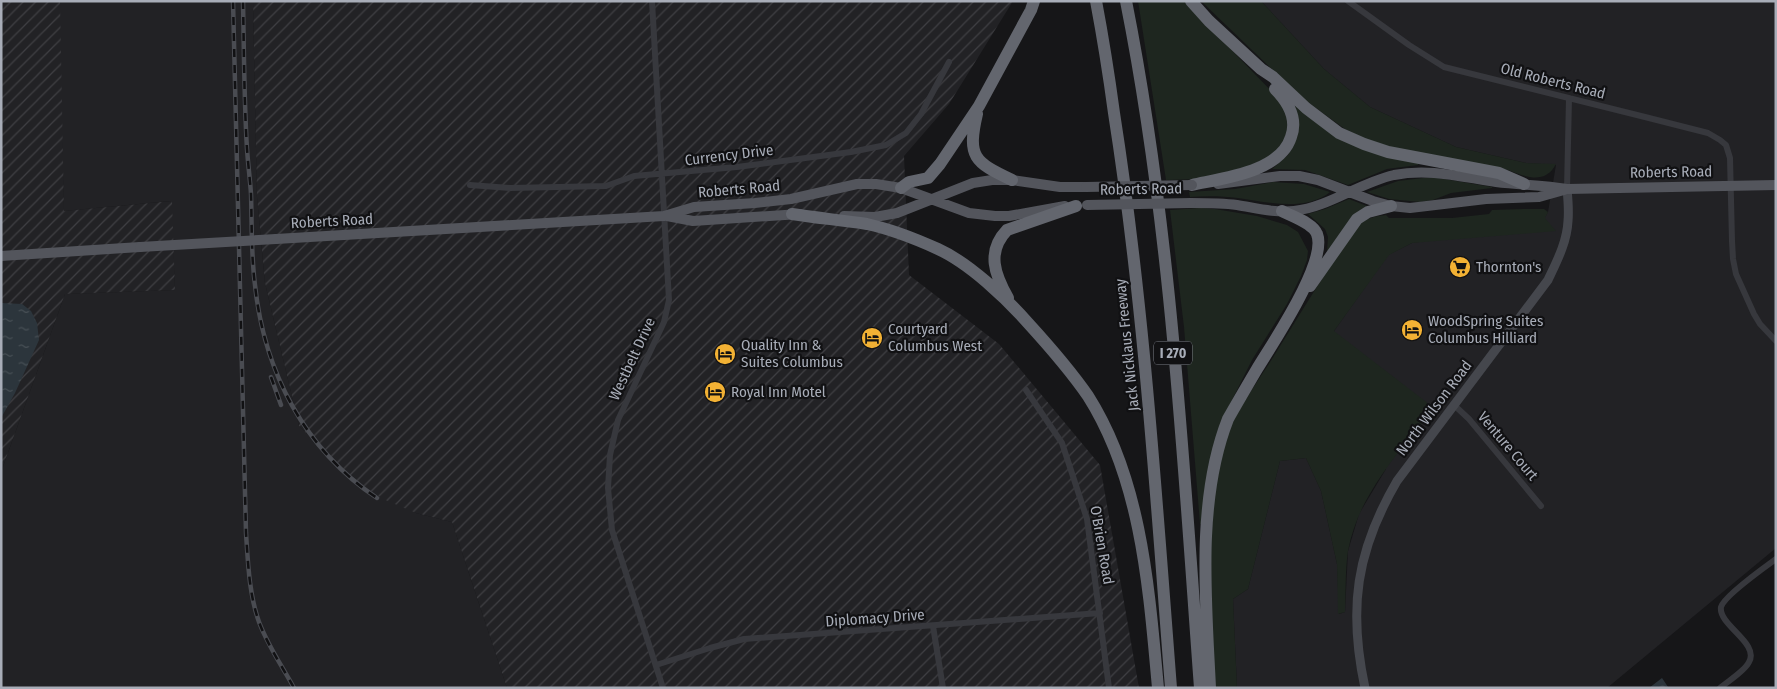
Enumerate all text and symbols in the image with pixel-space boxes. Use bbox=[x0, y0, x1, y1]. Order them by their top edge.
street label: Old Roberts Road bbox=[1499, 59, 1607, 103]
street label: Currency Drive bbox=[684, 141, 774, 169]
street label: Roberts Road bbox=[1630, 162, 1712, 182]
street label: Roberts Road bbox=[697, 176, 781, 202]
street label: Roberts Road bbox=[1100, 179, 1182, 199]
street label: Roberts Road bbox=[290, 210, 374, 232]
supermarket icon: Thornton's bbox=[1448, 255, 1472, 279]
place label: Thornton's bbox=[1476, 258, 1542, 276]
street label: Jack Nicklaus Freeway bbox=[1111, 278, 1143, 412]
place label: WoodSpring Suites Columbus Hilliard bbox=[1428, 312, 1543, 347]
street label: Westbelt Drive bbox=[605, 315, 659, 403]
hotel icon: WoodSpring Suites Columbus Hilliard bbox=[1400, 318, 1424, 342]
place label: Courtyard Columbus West bbox=[888, 320, 982, 355]
hotel icon: Courtyard Columbus West bbox=[860, 326, 884, 350]
place label: Quality Inn & Suites Columbus bbox=[741, 336, 843, 371]
hotel icon: Quality Inn & Suites Columbus bbox=[713, 342, 737, 366]
road number: I 270 bbox=[1154, 342, 1192, 364]
street label: North Wilson Road bbox=[1392, 357, 1476, 459]
hotel icon: Royal Inn Motel bbox=[703, 380, 727, 404]
place label: Royal Inn Motel bbox=[731, 383, 826, 401]
street label: Venture Court bbox=[1474, 408, 1542, 484]
street label: O'Brien Road bbox=[1086, 504, 1118, 586]
street label: Diplomacy Drive bbox=[825, 606, 925, 630]

